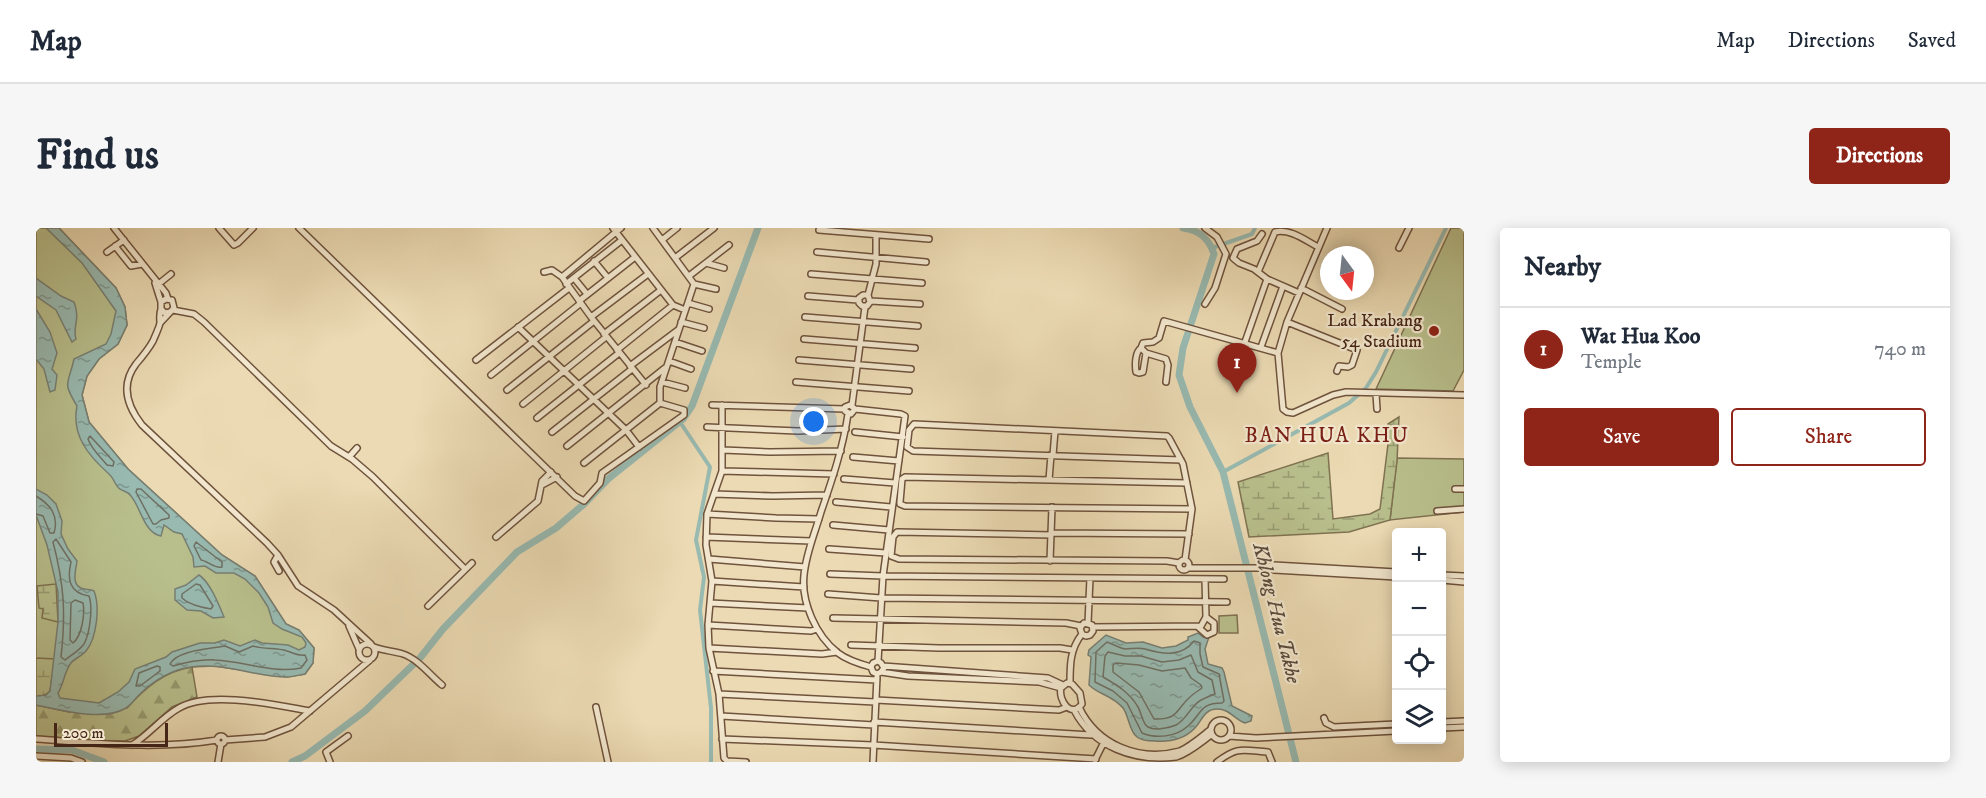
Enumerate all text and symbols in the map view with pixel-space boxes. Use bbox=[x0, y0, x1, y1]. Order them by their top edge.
text: Map bbox=[30, 24, 82, 59]
text: Map bbox=[1716, 28, 1755, 54]
text: Directions bbox=[1788, 28, 1875, 54]
text: Saved bbox=[1908, 28, 1956, 54]
button: Directions bbox=[1809, 128, 1950, 184]
text: Find us bbox=[36, 130, 159, 182]
north arrow bbox=[1320, 246, 1374, 300]
text: Nearby bbox=[1524, 251, 1601, 284]
place label: Lad Krabang 54 Stadium bbox=[1327, 310, 1422, 353]
text: Wat Hua Koo bbox=[1581, 323, 1700, 350]
marker: Lad Krabang 54 Stadium bbox=[1427, 324, 1441, 338]
text: 1 bbox=[1540, 337, 1547, 362]
text: 740 m bbox=[1874, 337, 1926, 362]
pin: 1 bbox=[1218, 344, 1256, 393]
text: Temple bbox=[1581, 350, 1642, 375]
your location bbox=[799, 407, 828, 436]
button: Save bbox=[1524, 408, 1719, 466]
button: Share bbox=[1731, 408, 1926, 466]
district label: BAN HUA KHU bbox=[1245, 423, 1409, 449]
map controls bbox=[1392, 528, 1446, 744]
button: + bbox=[1392, 528, 1446, 582]
water label: Khlong Hua Takhe bbox=[1246, 539, 1306, 687]
button: − bbox=[1392, 582, 1446, 636]
button: locate bbox=[1392, 636, 1446, 690]
button: layers bbox=[1392, 690, 1446, 744]
scale bar bbox=[54, 720, 168, 748]
text: 200 m bbox=[63, 723, 104, 743]

